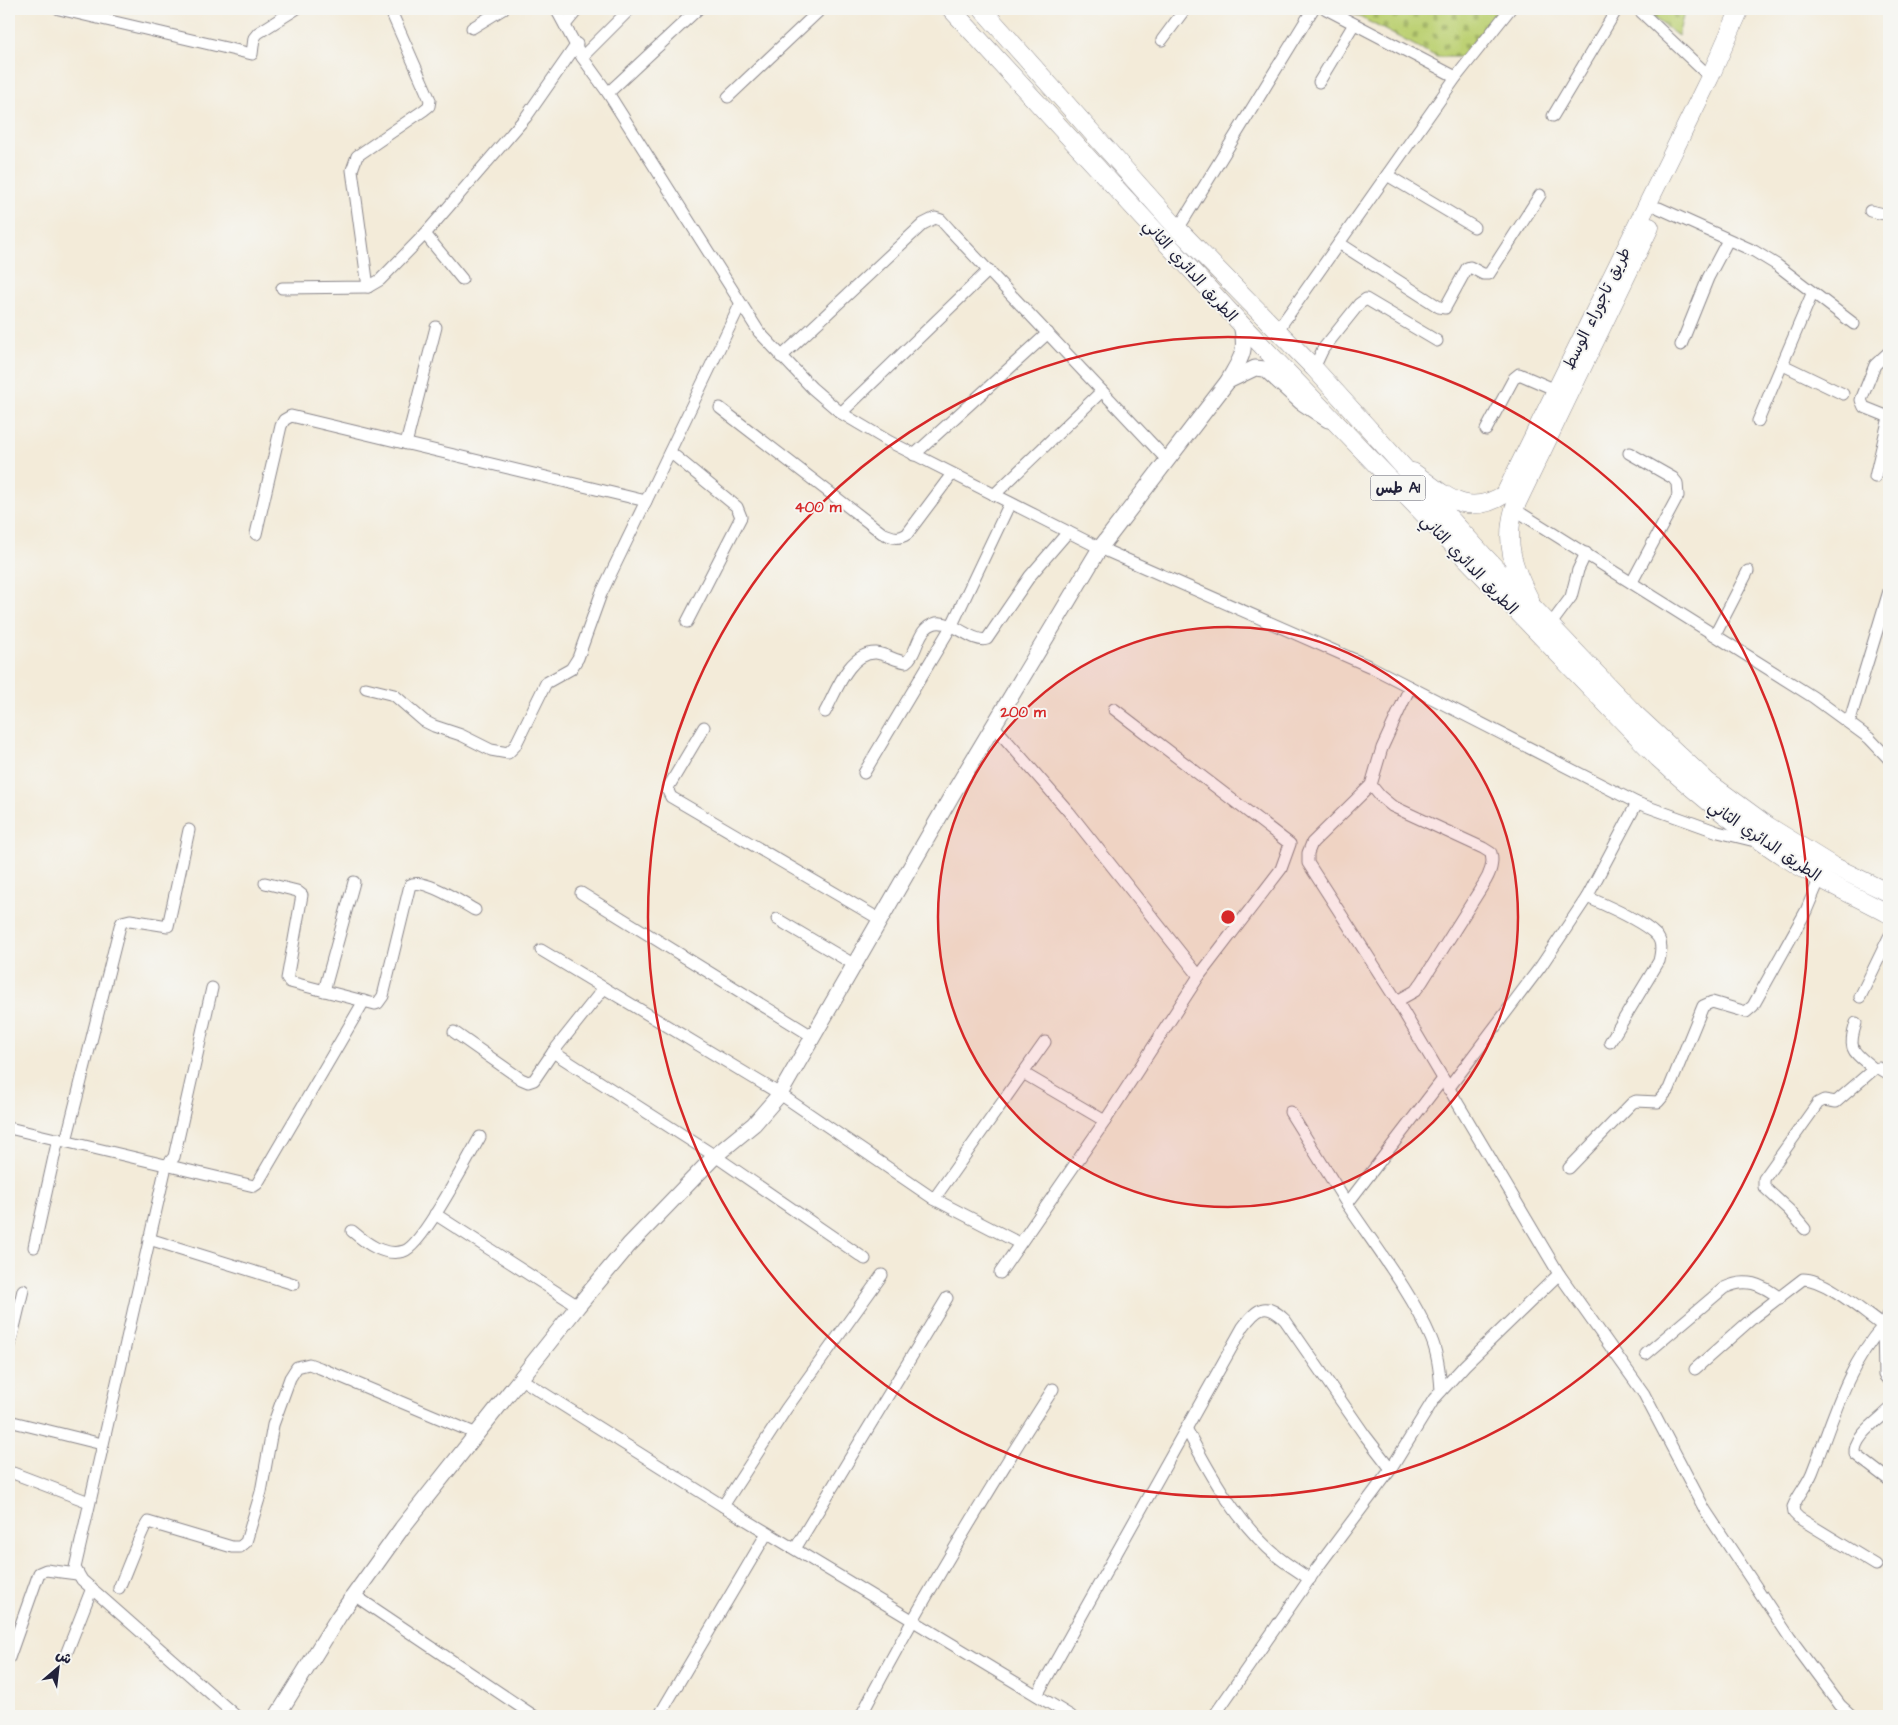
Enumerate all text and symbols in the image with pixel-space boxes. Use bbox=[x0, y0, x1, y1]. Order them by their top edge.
street label: الطريق الدائري الثاني bbox=[1136, 215, 1242, 329]
street label: طريق تاجوراء الوسط bbox=[1558, 244, 1636, 373]
road number: طس A1 bbox=[1370, 476, 1426, 500]
text: 400 m bbox=[795, 497, 842, 518]
street label: الطريق الدائري الثاني bbox=[1414, 510, 1523, 622]
text: 200 m bbox=[999, 702, 1046, 723]
street label: الطريق الدائري الثاني bbox=[1702, 795, 1825, 889]
centre of rings bbox=[1219, 908, 1237, 926]
north arrow bbox=[32, 1642, 82, 1692]
text: ش bbox=[52, 1645, 75, 1670]

